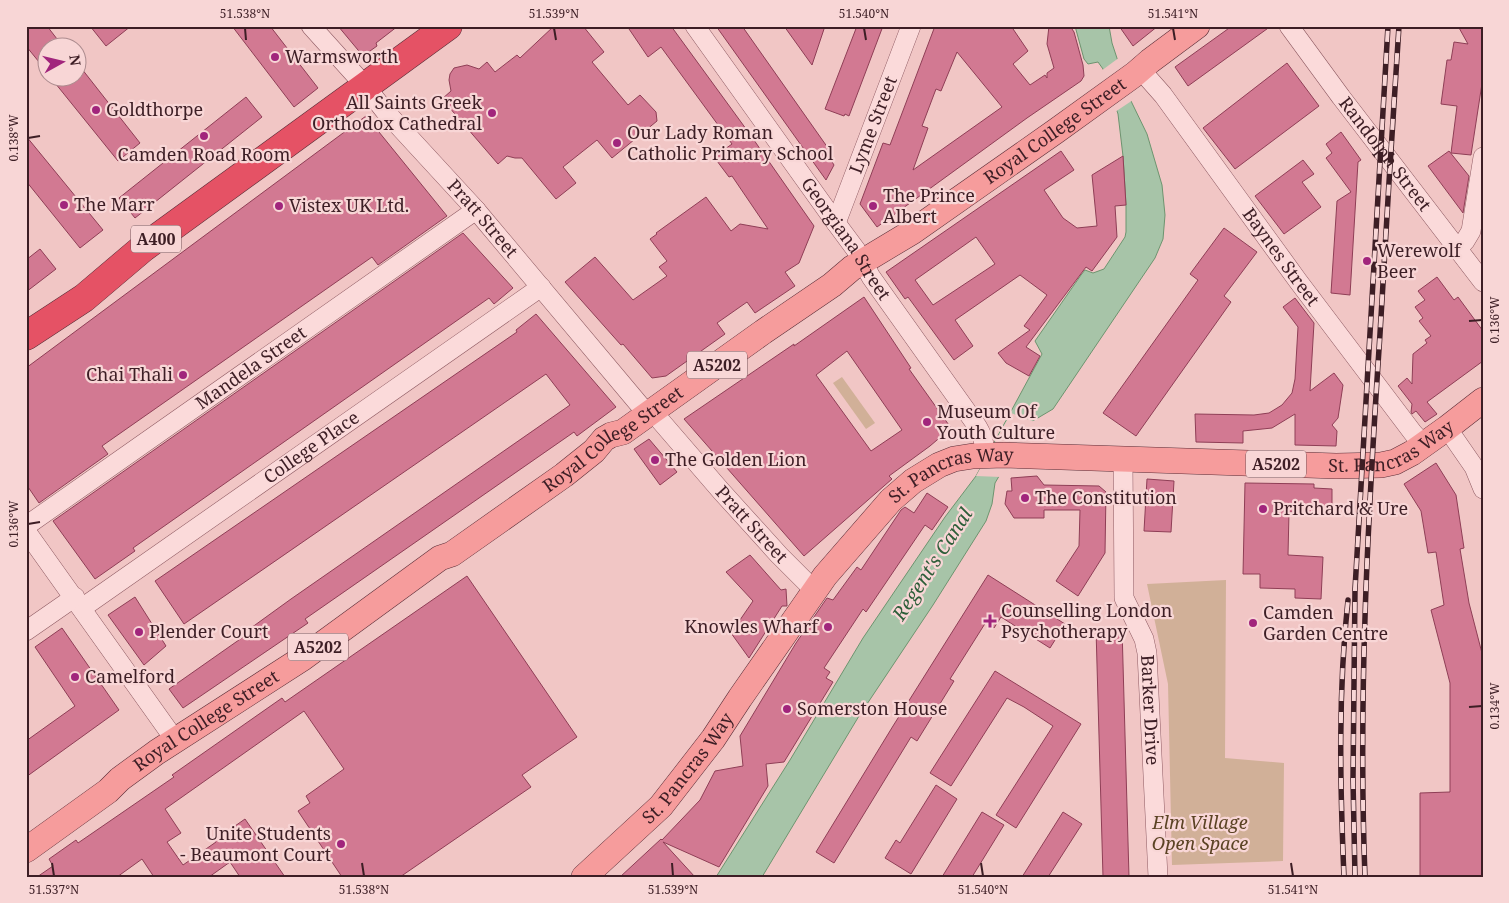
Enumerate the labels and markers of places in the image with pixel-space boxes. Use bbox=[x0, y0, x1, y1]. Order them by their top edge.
place label: Warmsworth bbox=[285, 44, 398, 68]
marker: Warmsworth bbox=[269, 51, 281, 63]
place label: All Saints Greek Orthodox Cathedral bbox=[312, 90, 482, 135]
place label: Goldthorpe bbox=[106, 97, 203, 121]
marker: Goldthorpe bbox=[90, 104, 102, 116]
marker: All Saints Greek Orthodox Cathedral bbox=[486, 107, 498, 119]
place label: Our Lady Roman Catholic Primary School bbox=[627, 120, 834, 165]
marker: Camden Road Room bbox=[198, 130, 210, 142]
marker: Our Lady Roman Catholic Primary School bbox=[611, 137, 623, 149]
place label: Camden Road Room bbox=[118, 142, 290, 166]
place label: The Prince Albert bbox=[883, 183, 975, 228]
place label: The Marr bbox=[74, 192, 155, 216]
place label: Vistex UK Ltd. bbox=[289, 193, 409, 217]
marker: The Marr bbox=[58, 199, 70, 211]
marker: Vistex UK Ltd. bbox=[273, 200, 285, 212]
marker: The Prince Albert bbox=[867, 200, 879, 212]
place label: Werewolf Beer bbox=[1377, 238, 1462, 283]
marker: Werewolf Beer bbox=[1361, 255, 1373, 267]
place label: Chai Thali bbox=[86, 362, 173, 386]
marker: Chai Thali bbox=[177, 369, 189, 381]
place label: Museum Of Youth Culture bbox=[936, 399, 1055, 444]
marker: Museum Of Youth Culture bbox=[921, 416, 933, 428]
place label: The Golden Lion bbox=[665, 447, 807, 471]
marker: The Golden Lion bbox=[649, 454, 661, 466]
place label: The Constitution bbox=[1035, 485, 1177, 509]
marker: The Constitution bbox=[1019, 492, 1031, 504]
place label: Pritchard & Ure bbox=[1273, 496, 1408, 520]
marker: Pritchard & Ure bbox=[1257, 503, 1269, 515]
place label: Counselling London Psychotherapy bbox=[1001, 598, 1173, 643]
place label: Camden Garden Centre bbox=[1263, 600, 1388, 645]
place label: Knowles Wharf bbox=[684, 614, 819, 638]
marker: Counselling London Psychotherapy bbox=[983, 614, 997, 628]
marker: Camden Garden Centre bbox=[1247, 617, 1259, 629]
place label: Plender Court bbox=[149, 619, 268, 643]
marker: Knowles Wharf bbox=[822, 621, 834, 633]
marker: Plender Court bbox=[133, 626, 145, 638]
place label: Camelford bbox=[85, 664, 175, 688]
marker: Camelford bbox=[69, 671, 81, 683]
place label: Somerston House bbox=[797, 696, 947, 720]
marker: Somerston House bbox=[781, 703, 793, 715]
place label: Unite Students - Beaumont Court bbox=[180, 821, 331, 866]
marker: Unite Students - Beaumont Court bbox=[335, 838, 347, 850]

